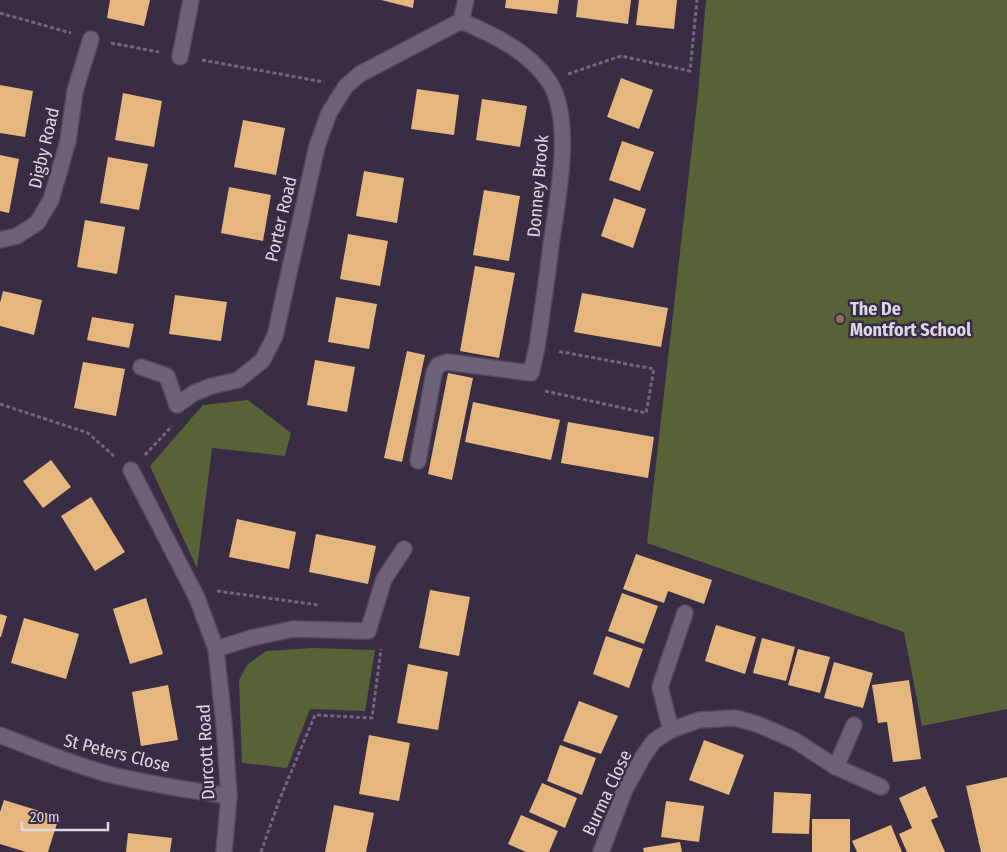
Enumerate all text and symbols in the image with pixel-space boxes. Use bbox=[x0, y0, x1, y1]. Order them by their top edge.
street label: Digby Road bbox=[24, 105, 64, 191]
street label: Donney Brook bbox=[523, 133, 553, 238]
street label: Porter Road bbox=[261, 174, 301, 264]
place label: The De Montfort School bbox=[850, 298, 971, 341]
marker: The De Montfort School bbox=[834, 313, 846, 325]
street label: Durcott Road bbox=[193, 704, 219, 800]
street label: St Peters Close bbox=[61, 729, 173, 777]
street label: Burma Close bbox=[578, 747, 636, 839]
scale bar bbox=[22, 800, 109, 832]
text: 20 m bbox=[30, 808, 60, 826]

